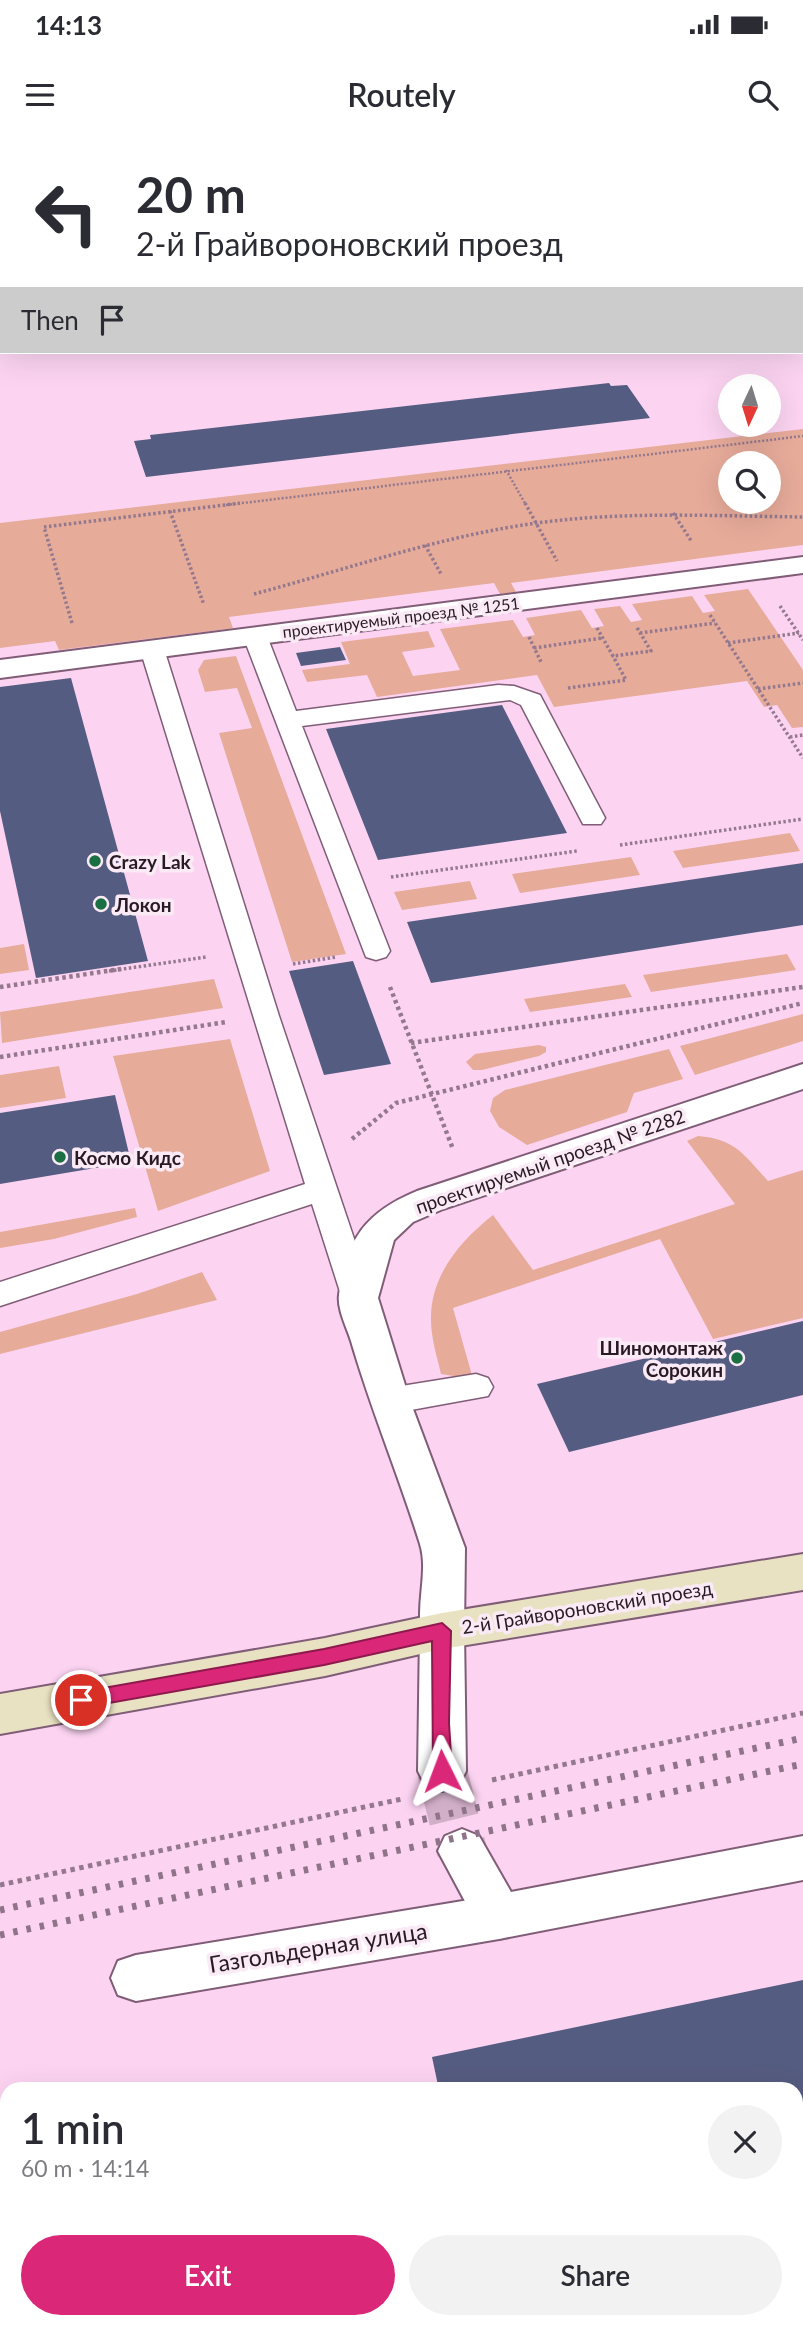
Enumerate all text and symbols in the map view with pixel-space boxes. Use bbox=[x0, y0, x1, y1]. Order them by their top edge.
text: 14:13 bbox=[35, 9, 102, 41]
text: Routely bbox=[347, 75, 456, 114]
icon: menu bbox=[21, 76, 59, 114]
icon: search bbox=[744, 76, 782, 114]
text: 20 m bbox=[136, 165, 246, 223]
icon: left bbox=[21, 168, 112, 259]
text: 2-й Грайвороновский проезд bbox=[136, 224, 563, 263]
icon: arrive bbox=[93, 301, 131, 339]
text: Then bbox=[21, 304, 79, 336]
north arrow bbox=[718, 374, 780, 438]
map controls bbox=[718, 374, 781, 514]
button: search bbox=[718, 451, 781, 514]
street label: проектируемый проезд № 1251 bbox=[281, 593, 521, 641]
place label: Crazy Lak bbox=[109, 850, 192, 873]
marker: Crazy Lak bbox=[87, 853, 103, 869]
place label: Локон bbox=[114, 893, 171, 916]
marker: Локон bbox=[93, 896, 109, 912]
street label: проектируемый проезд № 2282 bbox=[412, 1104, 688, 1218]
place label: Космо Кидс bbox=[74, 1146, 181, 1169]
marker: Космо Кидс bbox=[52, 1149, 68, 1165]
place label: Шиномонтаж Сорокин bbox=[599, 1336, 723, 1381]
marker: Шиномонтаж Сорокин bbox=[729, 1350, 745, 1366]
street label: 2-й Грайвороновский проезд bbox=[460, 1576, 714, 1638]
pin bbox=[51, 1670, 111, 1730]
icon: arrive bbox=[62, 1681, 100, 1719]
position arrow bbox=[405, 1734, 479, 1808]
street label: Газгольдерная улица bbox=[207, 1916, 429, 1978]
text: 1 min bbox=[21, 2103, 125, 2153]
button: close bbox=[708, 2105, 782, 2179]
text: 60 m · 14:14 bbox=[21, 2154, 149, 2182]
button: Exit bbox=[21, 2235, 395, 2315]
button: Share bbox=[409, 2235, 782, 2315]

